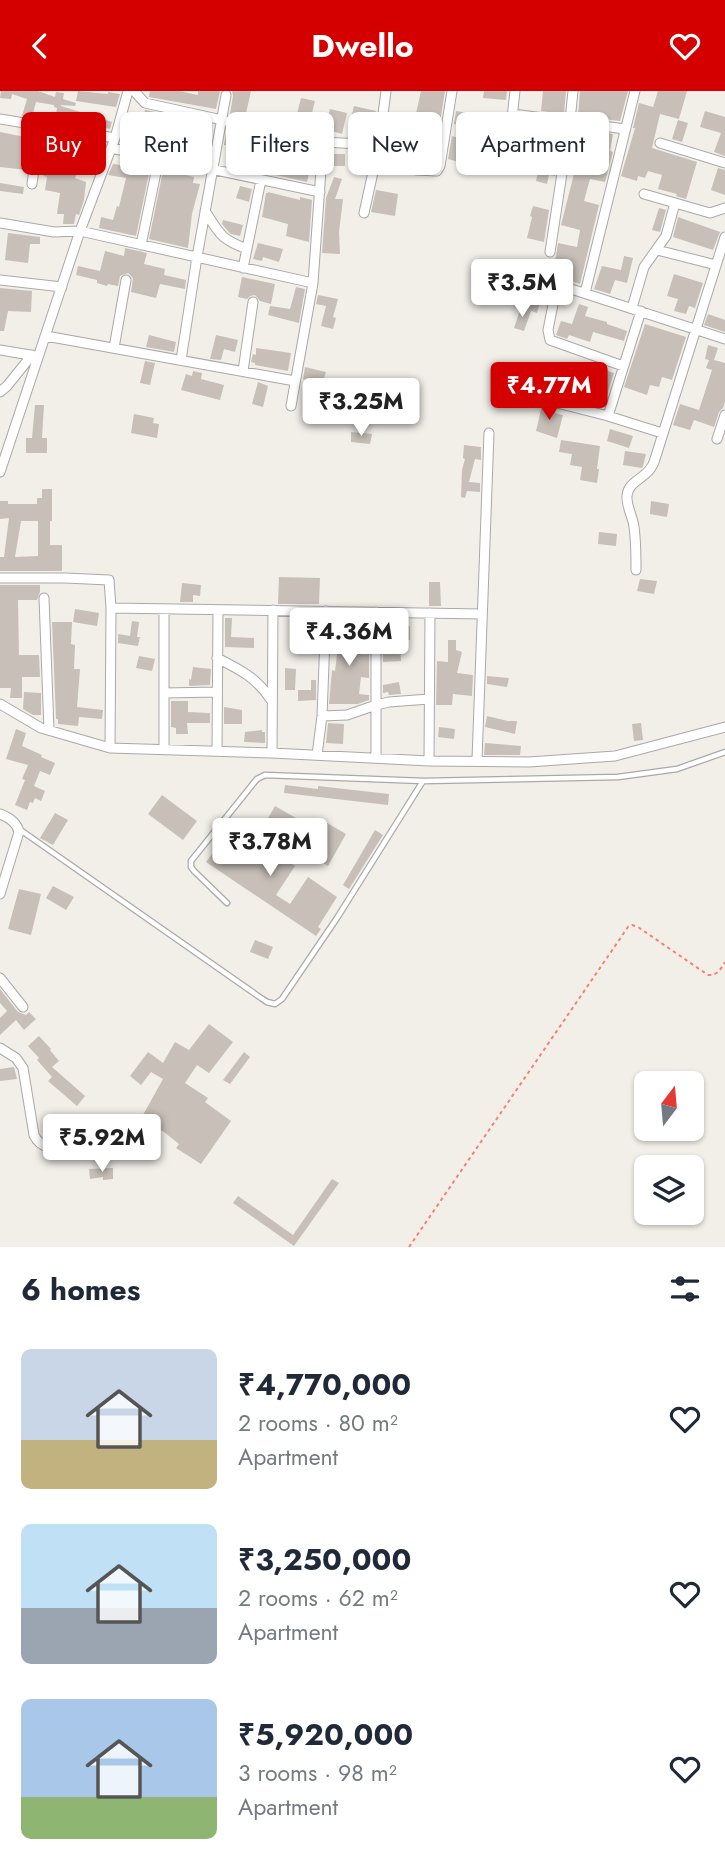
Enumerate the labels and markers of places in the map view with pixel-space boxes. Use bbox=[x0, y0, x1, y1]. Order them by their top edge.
pin: ₹3.5M bbox=[473, 259, 571, 319]
pin: ₹4.77M bbox=[492, 363, 606, 422]
pin: ₹3.25M bbox=[304, 379, 418, 438]
pin: ₹4.36M bbox=[292, 609, 406, 668]
pin: ₹3.78M bbox=[213, 819, 327, 878]
pin: ₹5.92M bbox=[45, 1115, 159, 1174]

